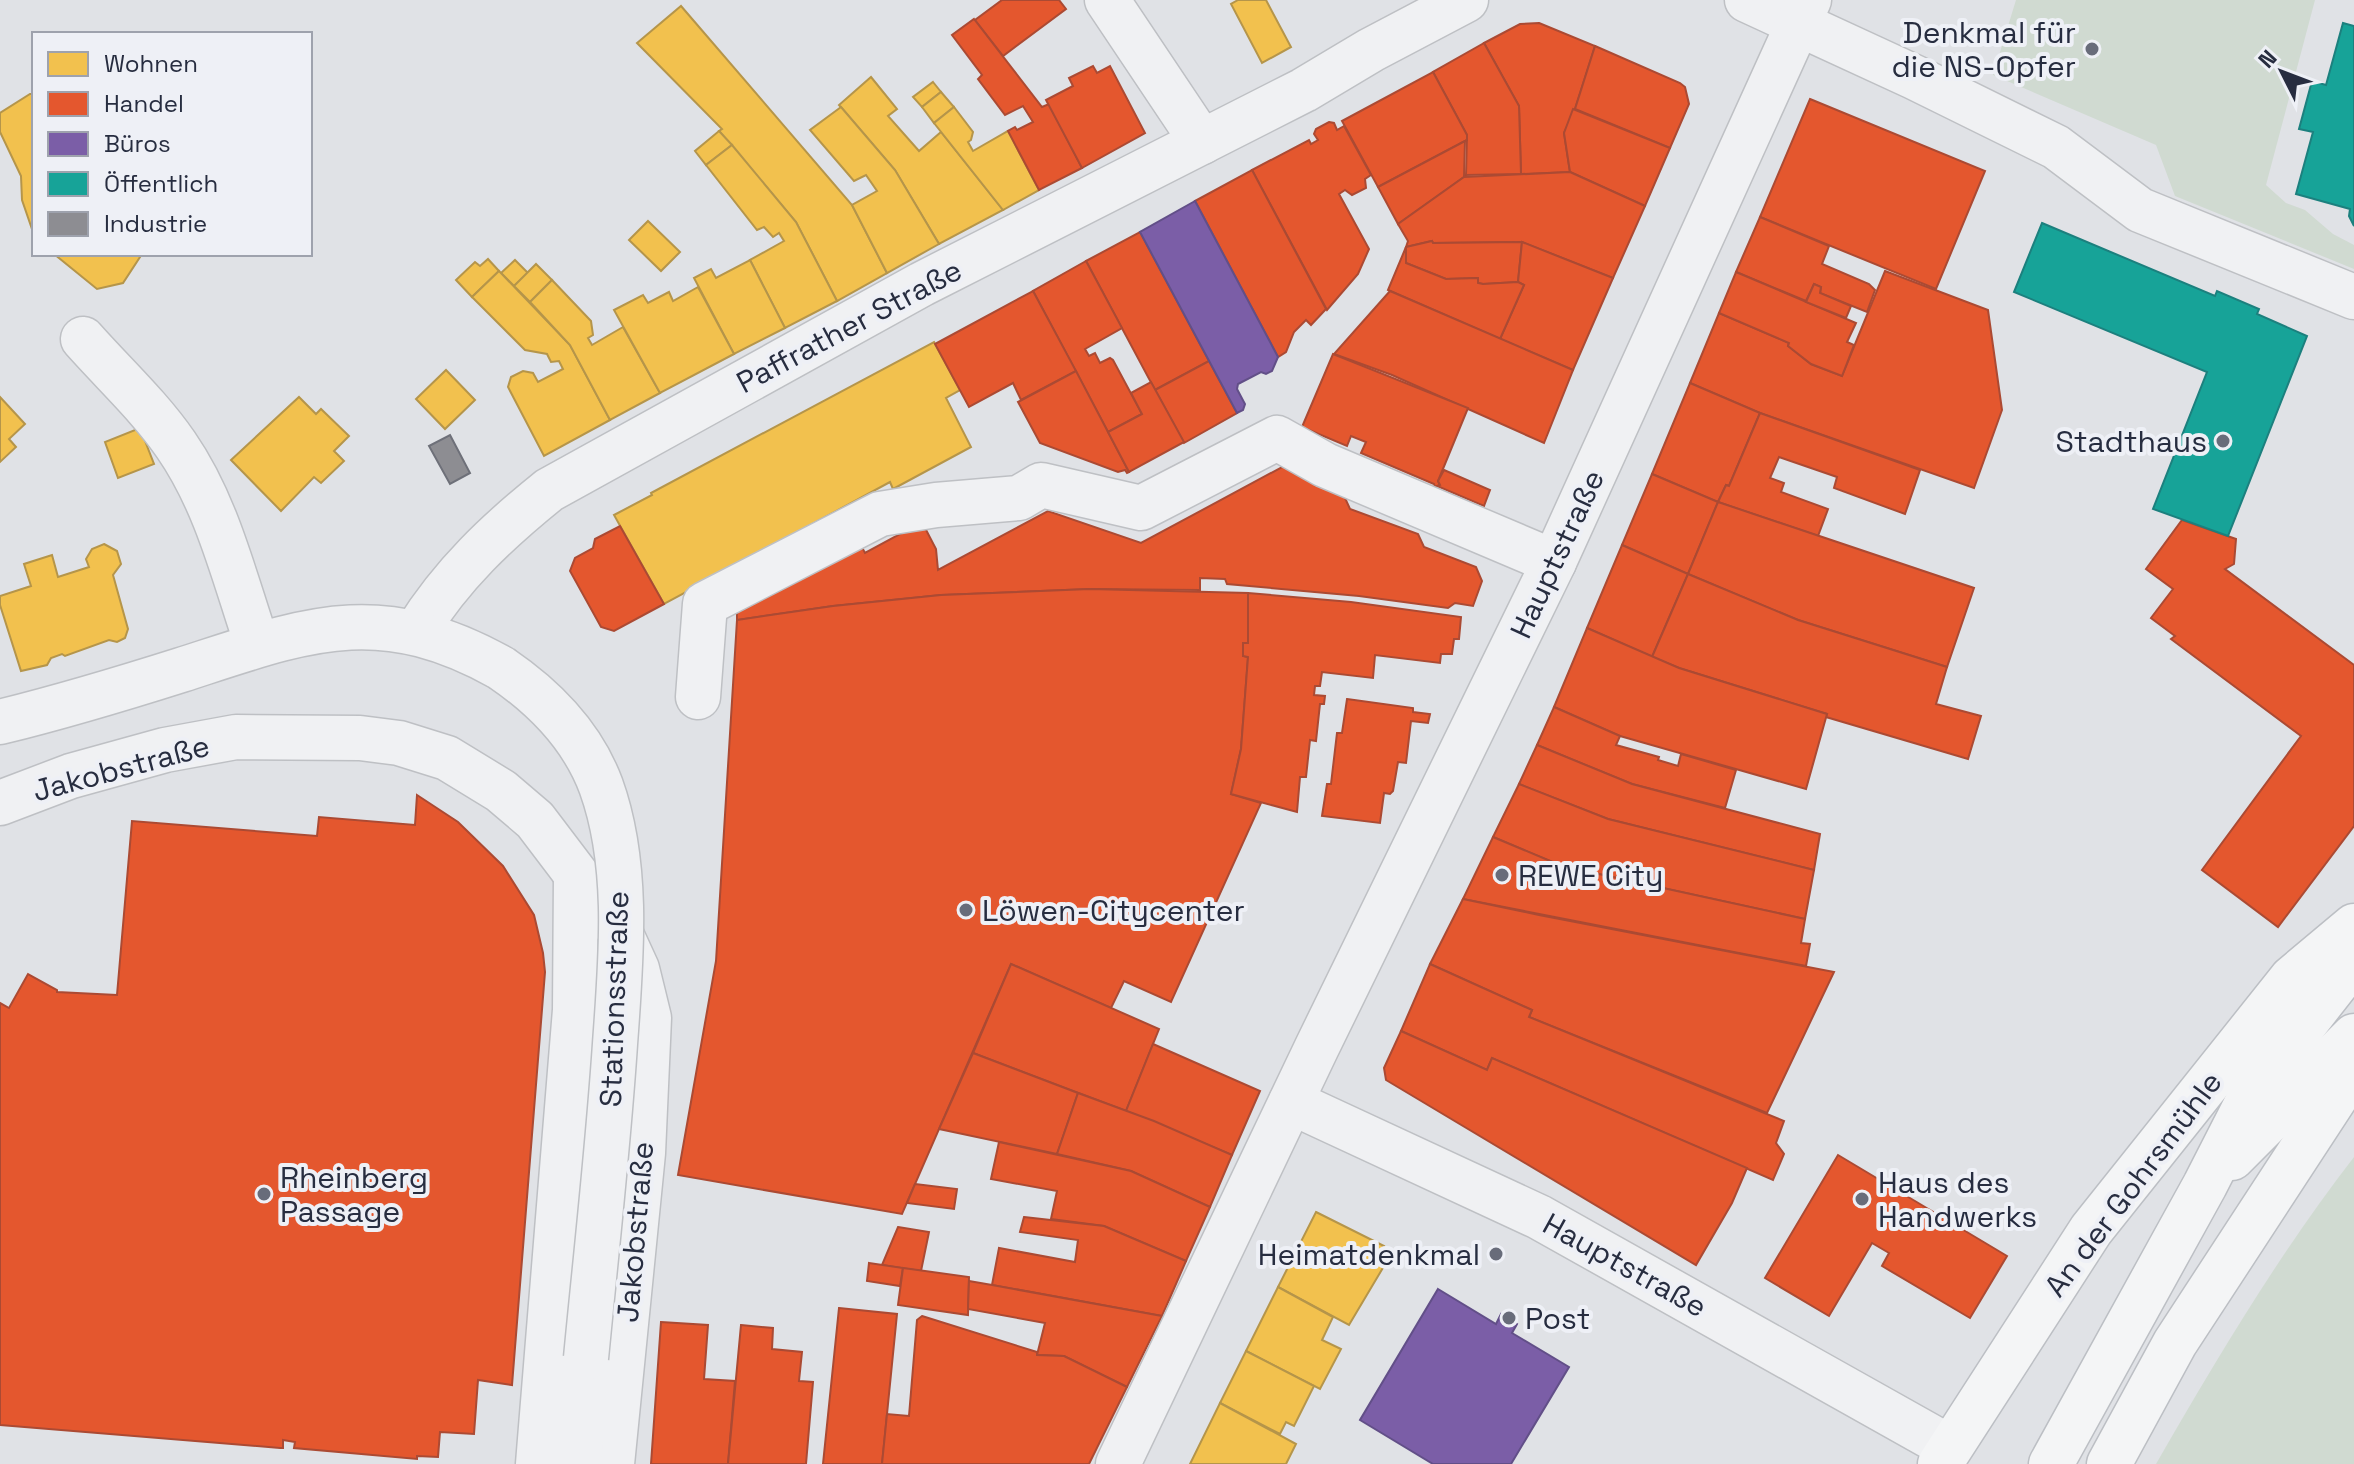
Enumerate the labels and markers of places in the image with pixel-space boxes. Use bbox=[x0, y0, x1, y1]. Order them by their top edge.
place label: Denkmal für die NS-Opfer bbox=[1891, 13, 2076, 86]
marker: Denkmal für die NS-Opfer bbox=[2083, 40, 2101, 58]
place label: Stadthaus bbox=[2055, 422, 2207, 461]
marker: Stadthaus bbox=[2214, 432, 2232, 450]
place label: REWE City bbox=[1518, 856, 1663, 895]
marker: REWE City bbox=[1493, 866, 1511, 884]
place label: Löwen-Citycenter bbox=[982, 891, 1245, 930]
marker: Löwen-Citycenter bbox=[957, 901, 975, 919]
place label: Rheinberg Passage bbox=[280, 1158, 428, 1231]
place label: Haus des Handwerks bbox=[1878, 1163, 2037, 1236]
marker: Rheinberg Passage bbox=[255, 1185, 273, 1203]
marker: Haus des Handwerks bbox=[1853, 1190, 1871, 1208]
place label: Heimatdenkmal bbox=[1258, 1235, 1480, 1274]
marker: Heimatdenkmal bbox=[1487, 1245, 1505, 1263]
place label: Post bbox=[1525, 1299, 1590, 1338]
marker: Post bbox=[1500, 1309, 1518, 1327]

